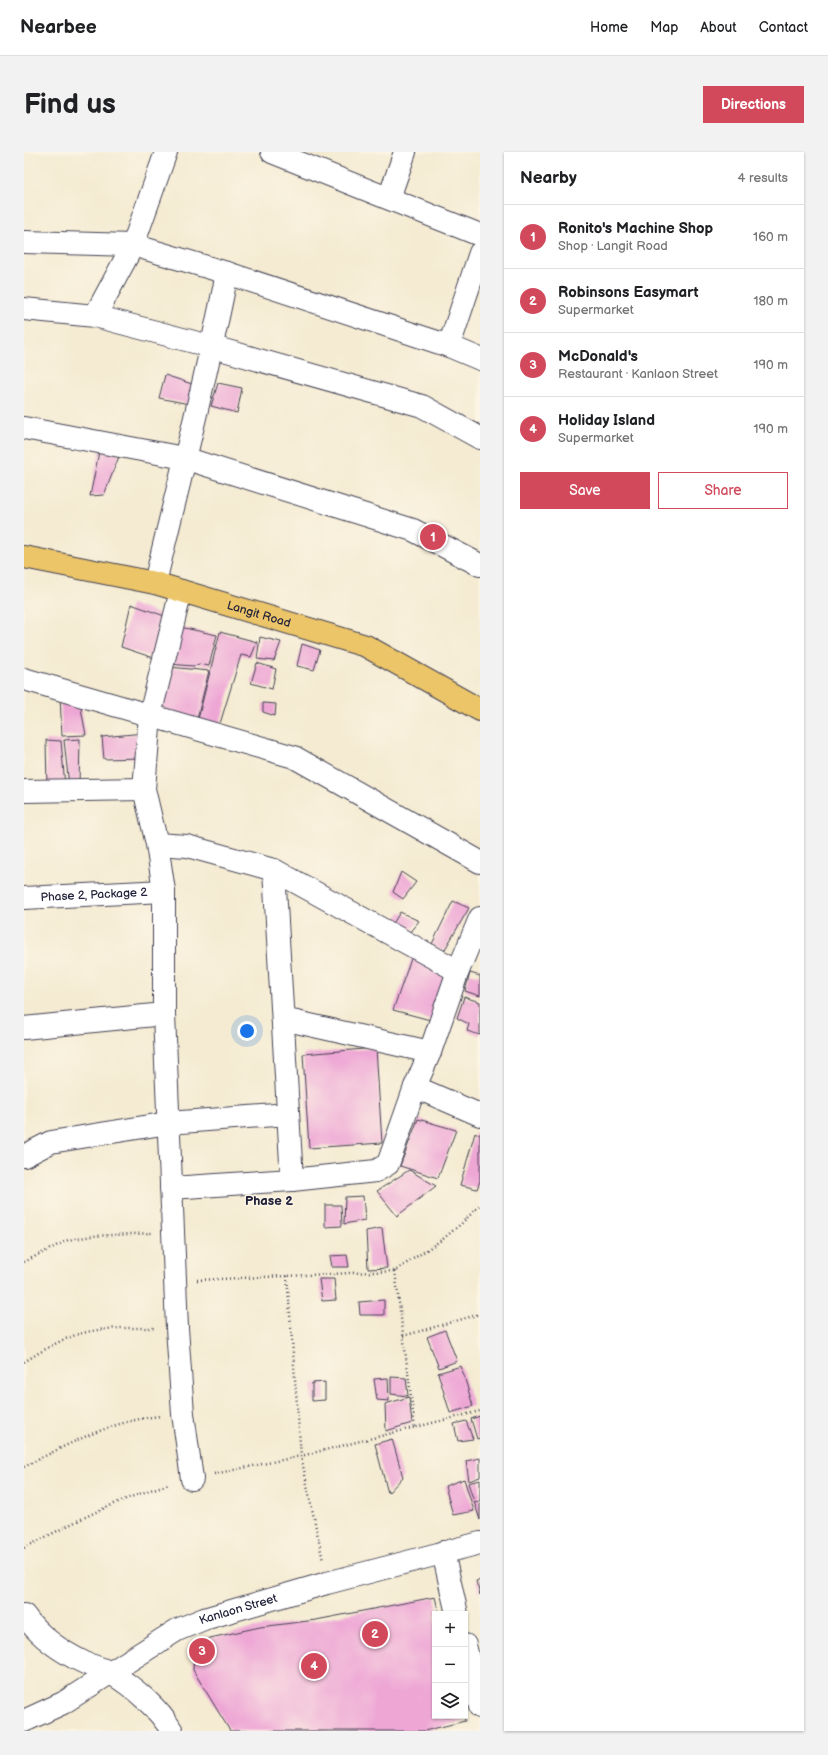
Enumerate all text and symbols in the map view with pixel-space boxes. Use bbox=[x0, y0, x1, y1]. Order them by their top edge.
text: Nearbee bbox=[20, 16, 97, 39]
text: Home bbox=[590, 19, 628, 36]
text: Map bbox=[650, 19, 678, 36]
text: About bbox=[700, 19, 737, 36]
text: Contact bbox=[759, 19, 808, 36]
button: Directions bbox=[703, 86, 804, 123]
text: Find us bbox=[24, 88, 116, 121]
text: Nearby bbox=[520, 168, 577, 188]
text: 4 results bbox=[738, 170, 788, 186]
text: Ronito's Machine Shop bbox=[558, 219, 713, 238]
text: 1 bbox=[530, 229, 536, 245]
text: 160 m bbox=[753, 229, 788, 245]
text: Shop · Langit Road bbox=[558, 238, 668, 254]
text: Robinsons Easymart bbox=[558, 283, 698, 302]
text: 2 bbox=[529, 293, 537, 309]
text: 180 m bbox=[753, 293, 788, 309]
text: Supermarket bbox=[558, 302, 634, 318]
text: McDonald's bbox=[558, 347, 638, 366]
text: 3 bbox=[529, 357, 537, 373]
text: 190 m bbox=[754, 357, 788, 373]
text: Restaurant · Kanlaon Street bbox=[558, 366, 718, 382]
text: Holiday Island bbox=[558, 411, 655, 430]
text: 4 bbox=[529, 421, 537, 437]
text: 190 m bbox=[754, 421, 788, 437]
text: Supermarket bbox=[558, 430, 634, 446]
button: Save bbox=[520, 472, 650, 509]
button: Share bbox=[658, 472, 788, 509]
pin: 1 bbox=[420, 522, 446, 552]
street label: Langit Road bbox=[225, 597, 293, 631]
street label: Phase 2, Package 2 bbox=[40, 884, 148, 905]
your location bbox=[237, 1021, 257, 1041]
district label: Phase 2 bbox=[245, 1193, 293, 1209]
street label: Kanlaon Street bbox=[197, 1590, 279, 1628]
map controls bbox=[432, 1611, 468, 1719]
button: + bbox=[432, 1611, 468, 1647]
pin: 2 bbox=[362, 1619, 388, 1649]
pin: 3 bbox=[189, 1636, 215, 1666]
button: − bbox=[432, 1647, 468, 1683]
pin: 4 bbox=[301, 1651, 327, 1681]
button: layers bbox=[432, 1683, 468, 1719]

